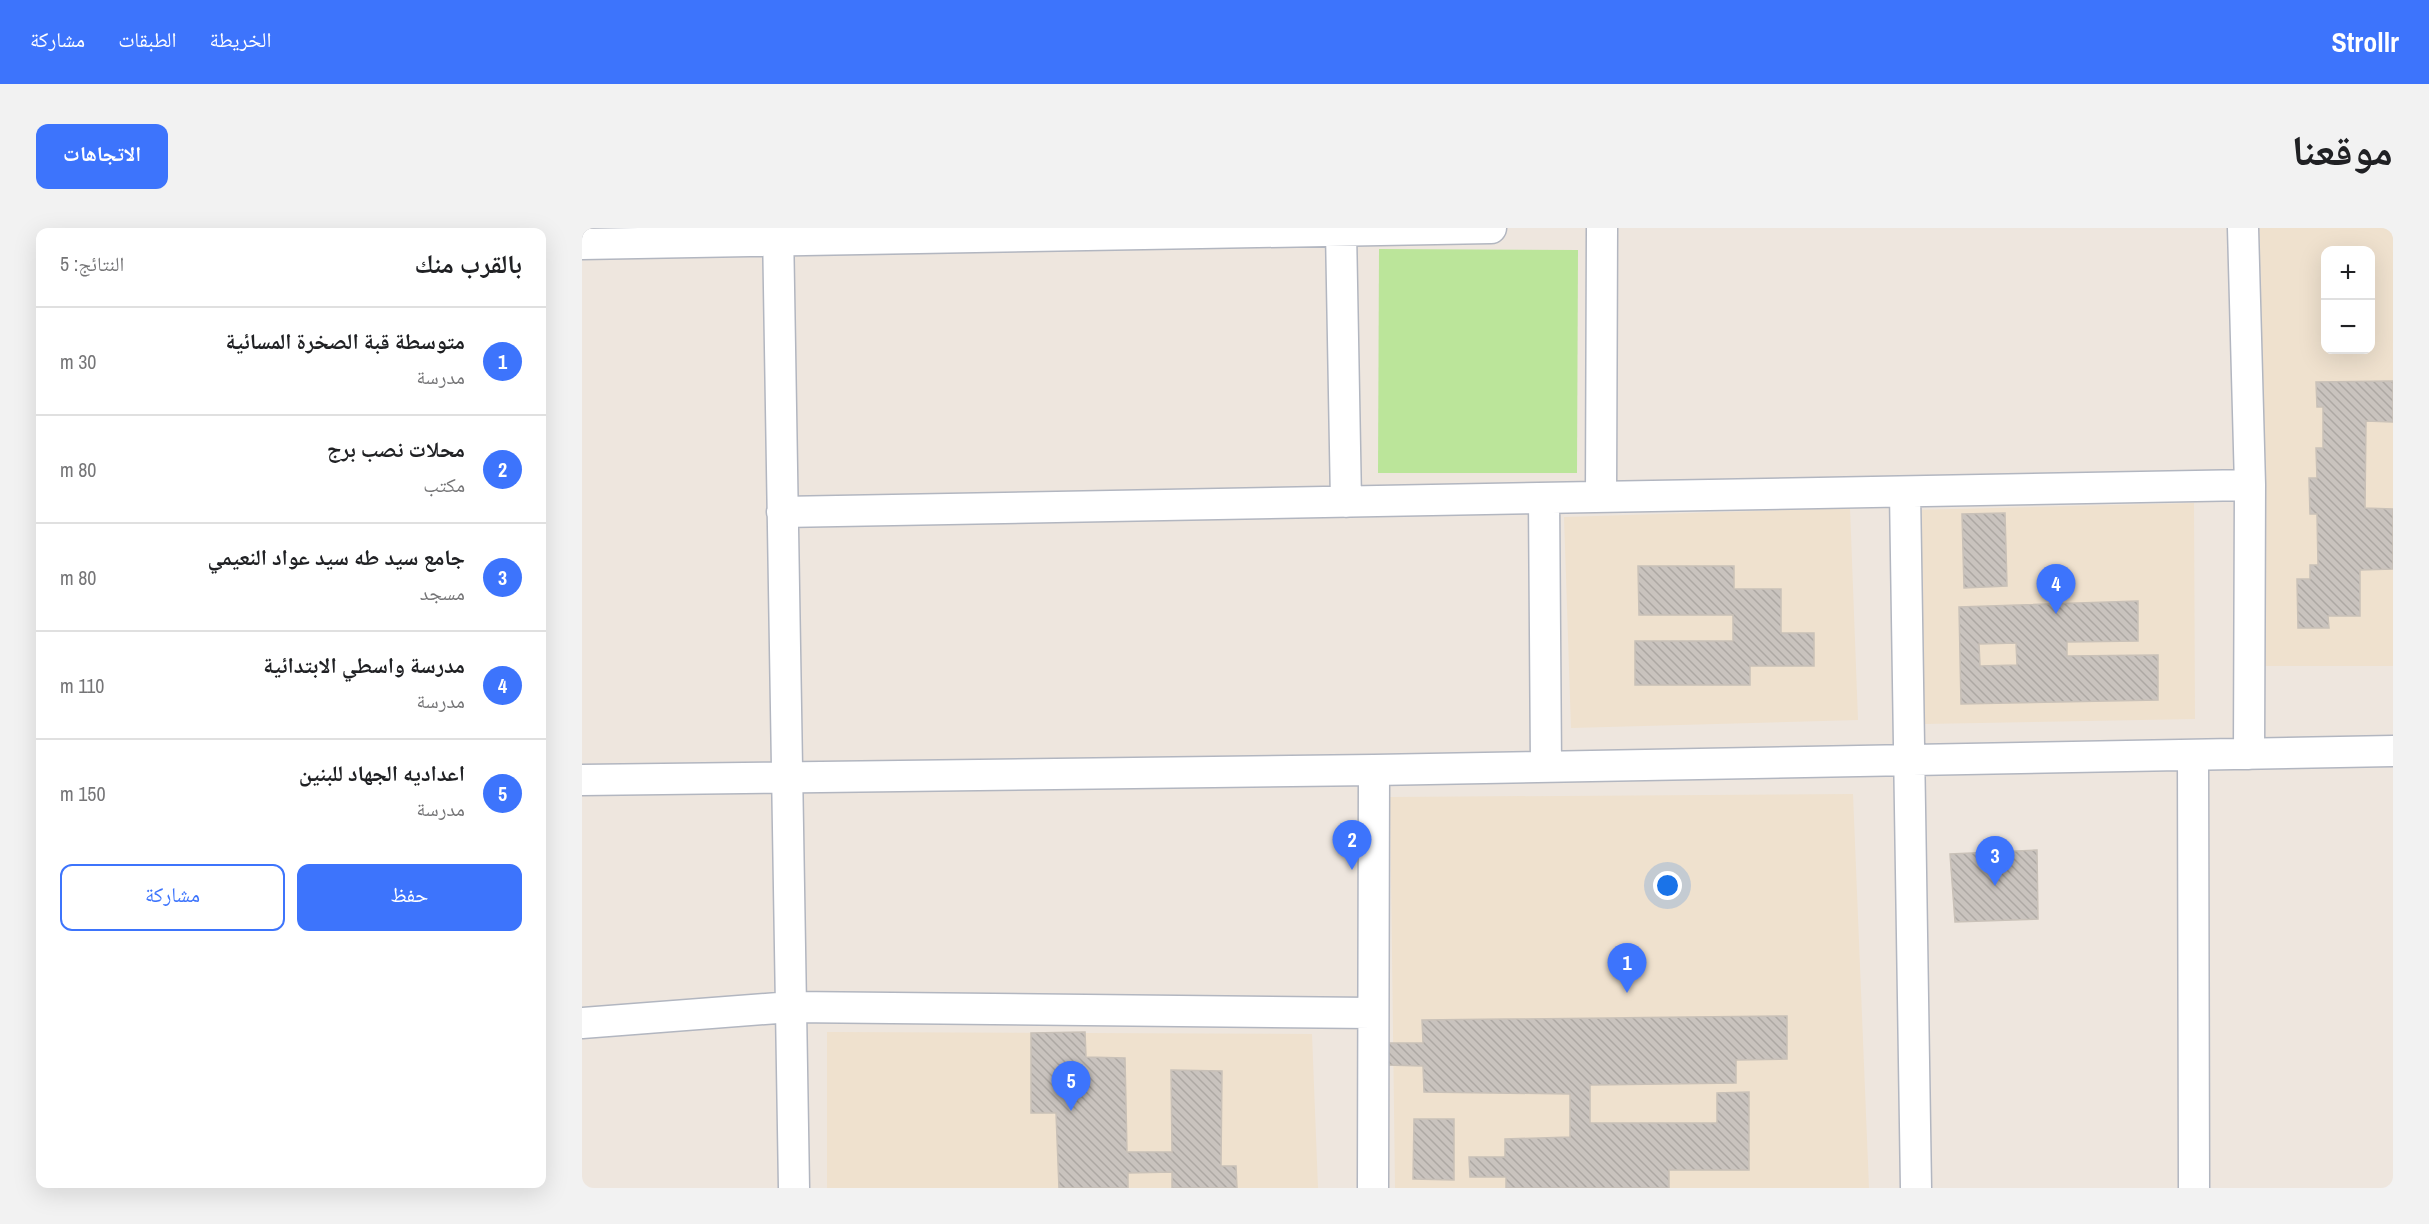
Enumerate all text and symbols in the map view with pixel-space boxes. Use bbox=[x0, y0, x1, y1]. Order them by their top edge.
text: Strollr bbox=[2331, 23, 2399, 61]
text: مشاركة bbox=[30, 25, 85, 54]
text: الطبقات bbox=[118, 25, 177, 54]
text: الخريطة bbox=[210, 25, 271, 54]
text: موقعنا bbox=[2292, 122, 2393, 178]
button: الاتجاهات bbox=[36, 124, 168, 189]
text: بالقرب منك bbox=[415, 246, 522, 281]
map controls bbox=[2321, 246, 2375, 354]
button: + bbox=[2321, 246, 2375, 300]
text: النتائج: 5 bbox=[60, 250, 124, 277]
button: − bbox=[2321, 300, 2375, 354]
text: متوسطة قبة الصخرة المسائية bbox=[226, 326, 465, 356]
text: 30 m bbox=[60, 348, 96, 375]
text: 1 bbox=[498, 348, 507, 375]
text: مدرسة bbox=[416, 363, 465, 390]
text: محلات نصب برج bbox=[327, 434, 465, 464]
text: 80 m bbox=[60, 456, 96, 483]
text: 2 bbox=[498, 456, 507, 483]
text: مكتب bbox=[423, 471, 465, 498]
text: جامع سيد طه سيد عواد النعيمي bbox=[208, 542, 465, 572]
text: 80 m bbox=[60, 564, 96, 591]
text: 3 bbox=[498, 564, 507, 591]
pin: 4 bbox=[2036, 564, 2076, 614]
text: مسجد bbox=[420, 579, 465, 606]
text: مدرسة واسطي الابتدائية bbox=[263, 650, 465, 680]
text: 110 m bbox=[60, 672, 104, 699]
text: 4 bbox=[498, 672, 507, 699]
text: مدرسة bbox=[416, 687, 465, 714]
text: اعداديه الجهاد للبنين bbox=[299, 758, 465, 788]
text: 150 m bbox=[60, 780, 106, 807]
text: 5 bbox=[498, 780, 507, 807]
text: مدرسة bbox=[416, 795, 465, 822]
pin: 2 bbox=[1332, 820, 1372, 870]
pin: 3 bbox=[1976, 836, 2014, 886]
button: مشاركة bbox=[60, 864, 285, 931]
button: حفظ bbox=[297, 864, 522, 931]
your location bbox=[1653, 871, 1682, 900]
pin: 1 bbox=[1608, 944, 1646, 993]
pin: 5 bbox=[1052, 1062, 1090, 1111]

